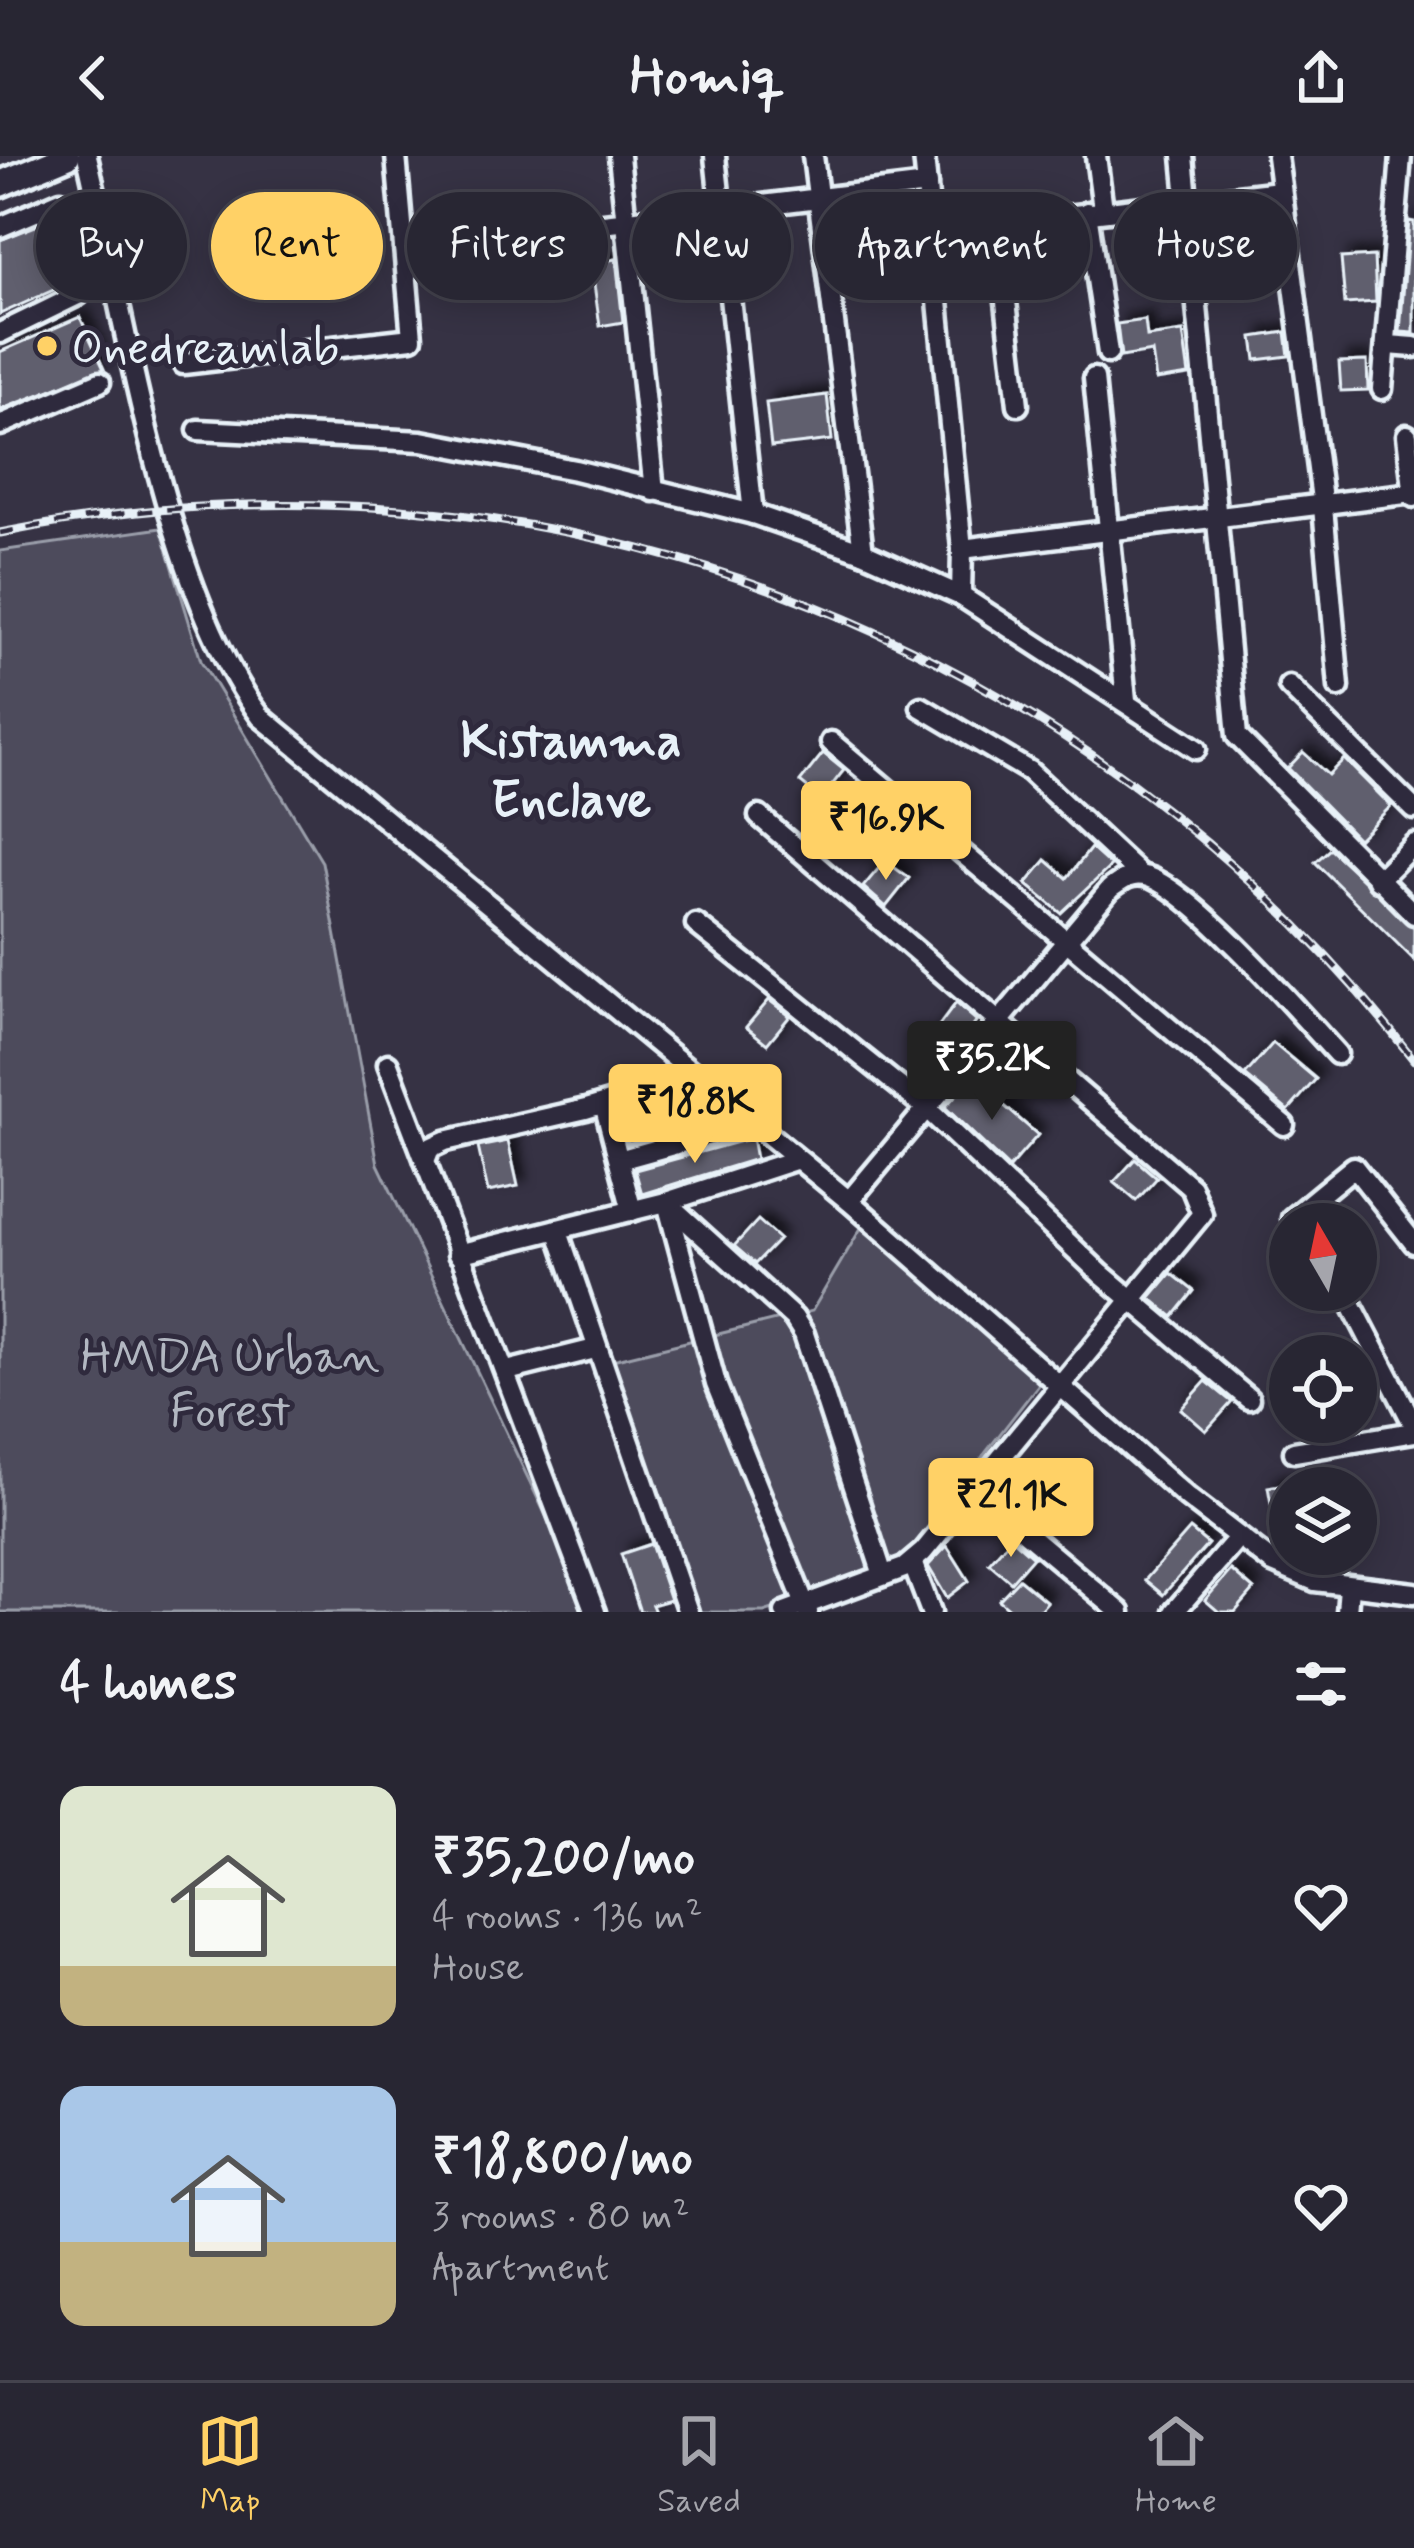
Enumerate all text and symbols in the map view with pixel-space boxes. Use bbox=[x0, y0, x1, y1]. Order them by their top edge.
text: Homiq bbox=[630, 43, 784, 114]
icon: back bbox=[60, 45, 126, 111]
icon: share bbox=[1288, 45, 1354, 111]
chip: Buy bbox=[36, 192, 187, 300]
chip: Rent bbox=[211, 192, 383, 300]
chip: Filters bbox=[407, 192, 608, 300]
chip: New bbox=[632, 192, 791, 300]
chip: Apartment bbox=[815, 192, 1090, 300]
chip: House bbox=[1114, 192, 1297, 300]
place label: Onedreamlab bbox=[71, 318, 339, 381]
marker: Onedreamlab bbox=[34, 333, 60, 359]
district label: Kistamma Enclave bbox=[460, 710, 682, 835]
pin: ₹16.9K bbox=[788, 781, 984, 883]
text: ₹16.9K bbox=[828, 794, 944, 845]
pin: ₹35.2K bbox=[894, 1021, 1090, 1123]
text: ₹35.2K bbox=[934, 1034, 1050, 1085]
pin: ₹18.8K bbox=[597, 1064, 793, 1166]
text: ₹18.8K bbox=[636, 1077, 754, 1128]
north arrow bbox=[1269, 1203, 1377, 1311]
map controls bbox=[1269, 1203, 1377, 1575]
park label: HMDA Urban Forest bbox=[80, 1326, 380, 1444]
button: locate bbox=[1269, 1335, 1377, 1443]
pin: ₹21.1K bbox=[913, 1458, 1109, 1560]
button: layers bbox=[1269, 1467, 1377, 1575]
text: ₹21.1K bbox=[955, 1471, 1067, 1522]
text: 4 homes bbox=[60, 1651, 237, 1717]
icon: filters bbox=[1288, 1651, 1354, 1717]
text: ₹35,200/mo bbox=[432, 1826, 695, 1892]
icon: home bbox=[156, 1834, 300, 1978]
icon: heart bbox=[1288, 1873, 1354, 1939]
text: 4 rooms · 136 m² bbox=[432, 1892, 703, 1943]
text: House bbox=[432, 1943, 524, 1994]
text: ₹18,800/mo bbox=[432, 2126, 693, 2192]
icon: home bbox=[156, 2134, 300, 2278]
icon: heart bbox=[1288, 2173, 1354, 2239]
text: 3 rooms · 80 m² bbox=[432, 2192, 690, 2243]
text: Apartment bbox=[432, 2243, 609, 2294]
tab: Map bbox=[197, 2408, 263, 2524]
tab: Saved bbox=[657, 2408, 741, 2524]
tab: Home bbox=[1135, 2408, 1217, 2524]

